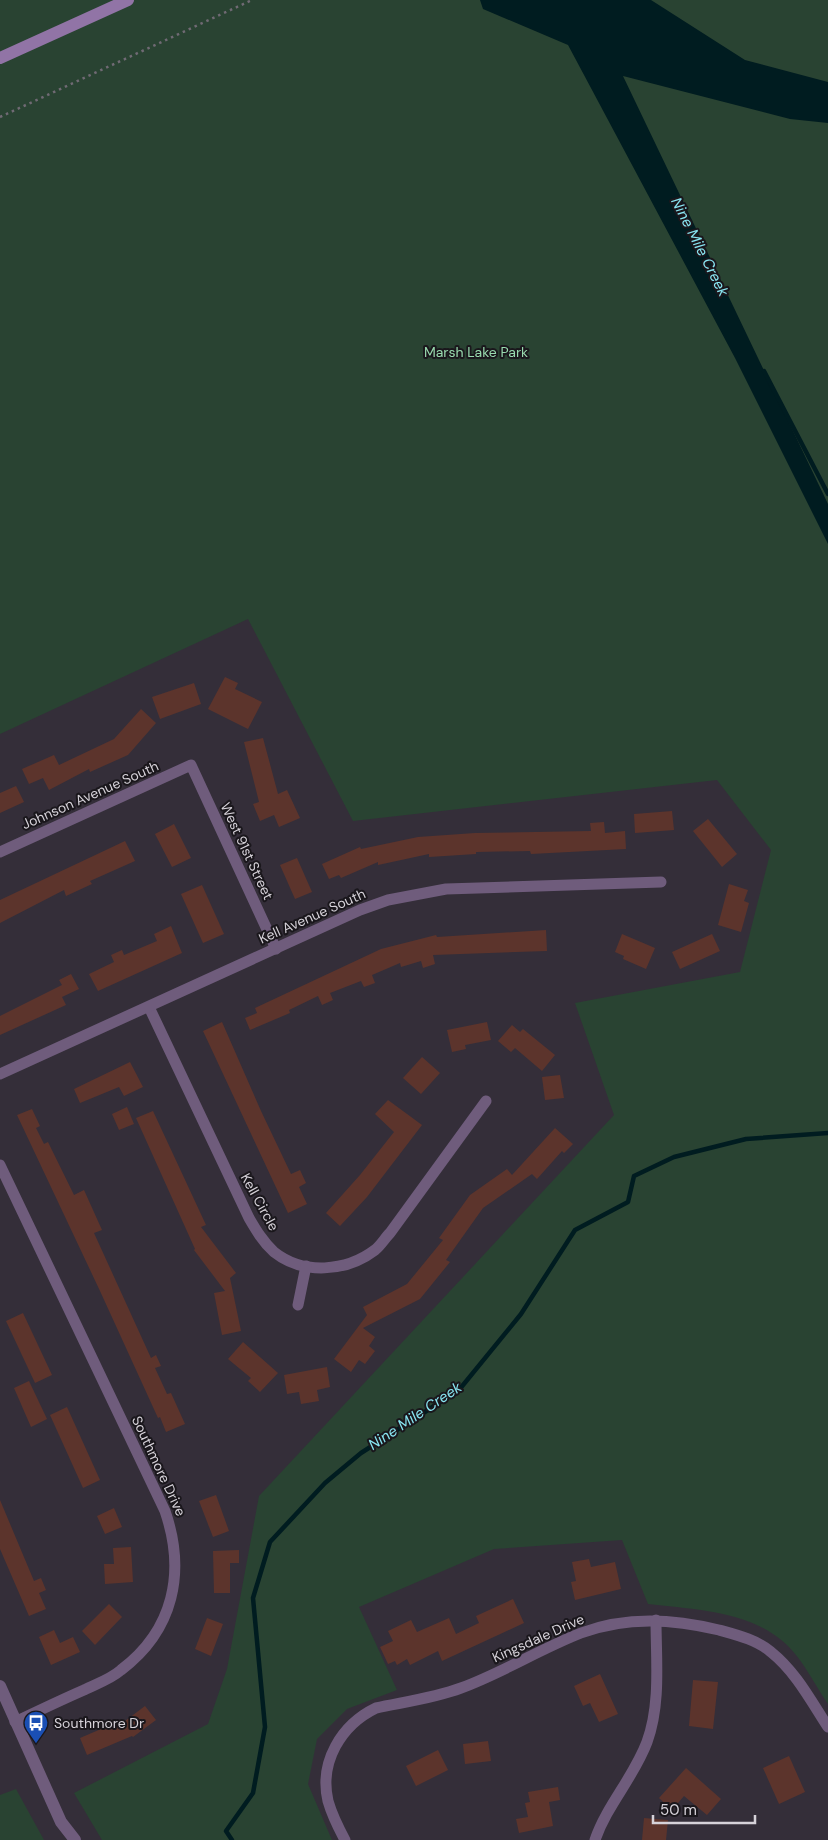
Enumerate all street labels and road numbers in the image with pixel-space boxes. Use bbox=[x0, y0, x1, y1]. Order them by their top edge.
street label: Johnson Avenue South bbox=[19, 757, 161, 833]
street label: West 91st Street bbox=[217, 799, 277, 903]
street label: Kell Avenue South bbox=[256, 884, 368, 948]
street label: Kell Circle bbox=[237, 1170, 283, 1234]
street label: Southmore Drive bbox=[128, 1413, 190, 1519]
street label: Kingsdale Drive bbox=[489, 1610, 587, 1666]

